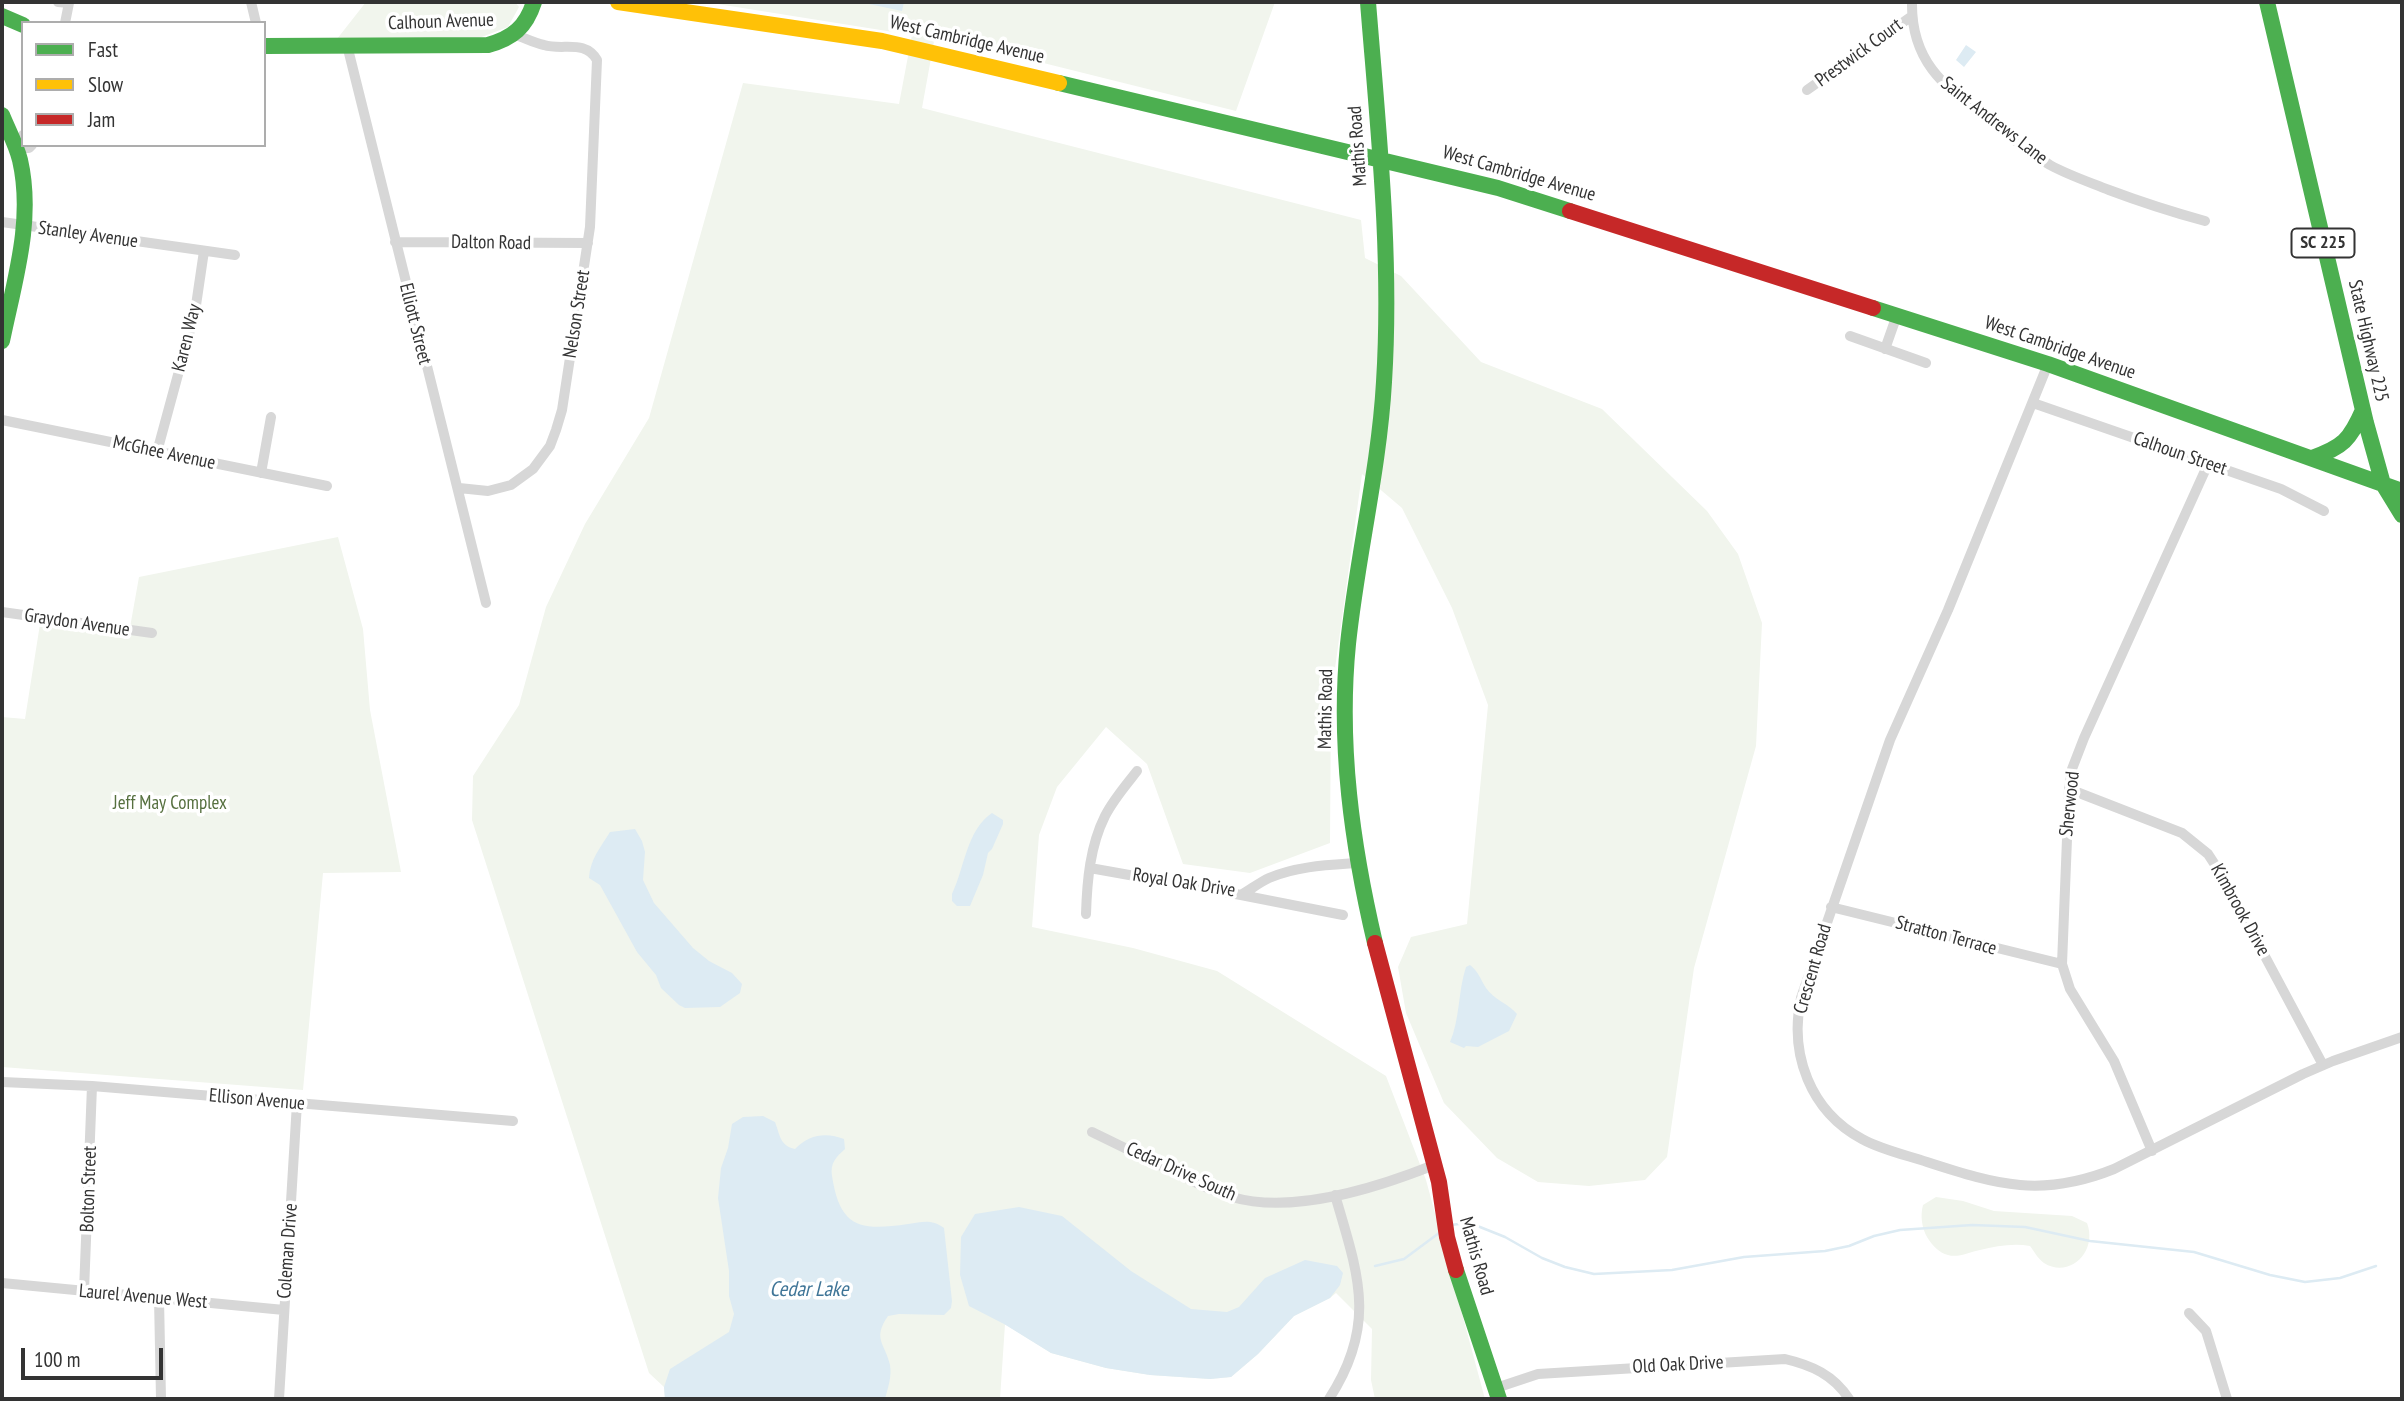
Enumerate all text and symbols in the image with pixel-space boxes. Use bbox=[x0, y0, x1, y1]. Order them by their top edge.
street label: Calhoun Avenue bbox=[388, 9, 494, 35]
street label: West Cambridge Avenue bbox=[887, 11, 1047, 69]
street label: Prestwick Court bbox=[1811, 14, 1907, 92]
legend bbox=[21, 21, 266, 147]
text: Fast bbox=[88, 36, 118, 63]
text: Slow bbox=[88, 71, 123, 98]
street label: Saint Andrews Lane bbox=[1936, 72, 2052, 170]
street label: Mathis Road bbox=[1344, 105, 1372, 187]
text: Jam bbox=[88, 106, 115, 133]
street label: West Cambridge Avenue bbox=[1440, 141, 1598, 207]
street label: Stanley Avenue bbox=[37, 217, 139, 253]
road number: SC 225 bbox=[2292, 229, 2354, 258]
street label: Dalton Road bbox=[451, 231, 531, 255]
street label: Nelson Street bbox=[559, 268, 595, 360]
street label: State Highway 225 bbox=[2343, 278, 2393, 404]
street label: Elliott Street bbox=[394, 281, 436, 367]
street label: Karen Way bbox=[168, 302, 206, 374]
street label: West Cambridge Avenue bbox=[1982, 312, 2138, 384]
street label: Calhoun Street bbox=[2130, 427, 2230, 481]
street label: McGhee Avenue bbox=[111, 431, 217, 475]
street label: Graydon Avenue bbox=[23, 604, 131, 642]
street label: Mathis Road bbox=[1314, 669, 1338, 749]
street label: Sherwood bbox=[2055, 770, 2085, 838]
park label: Jeff May Complex bbox=[113, 793, 227, 815]
street label: Kimbrook Drive bbox=[2205, 860, 2275, 960]
street label: Royal Oak Drive bbox=[1131, 864, 1237, 902]
street label: Stratton Terrace bbox=[1893, 912, 1999, 960]
street label: Crescent Road bbox=[1789, 922, 1837, 1016]
street label: Ellison Avenue bbox=[208, 1084, 306, 1116]
street label: Cedar Drive South bbox=[1123, 1138, 1239, 1206]
street label: Bolton Street bbox=[76, 1145, 102, 1233]
street label: Coleman Drive bbox=[273, 1203, 303, 1299]
street label: Mathis Road bbox=[1454, 1214, 1498, 1298]
water label: Cedar Lake bbox=[770, 1277, 848, 1303]
street label: Laurel Avenue West bbox=[78, 1280, 208, 1314]
scale bar bbox=[24, 1334, 166, 1378]
text: 100 m bbox=[34, 1346, 80, 1373]
street label: Old Oak Drive bbox=[1632, 1351, 1724, 1379]

